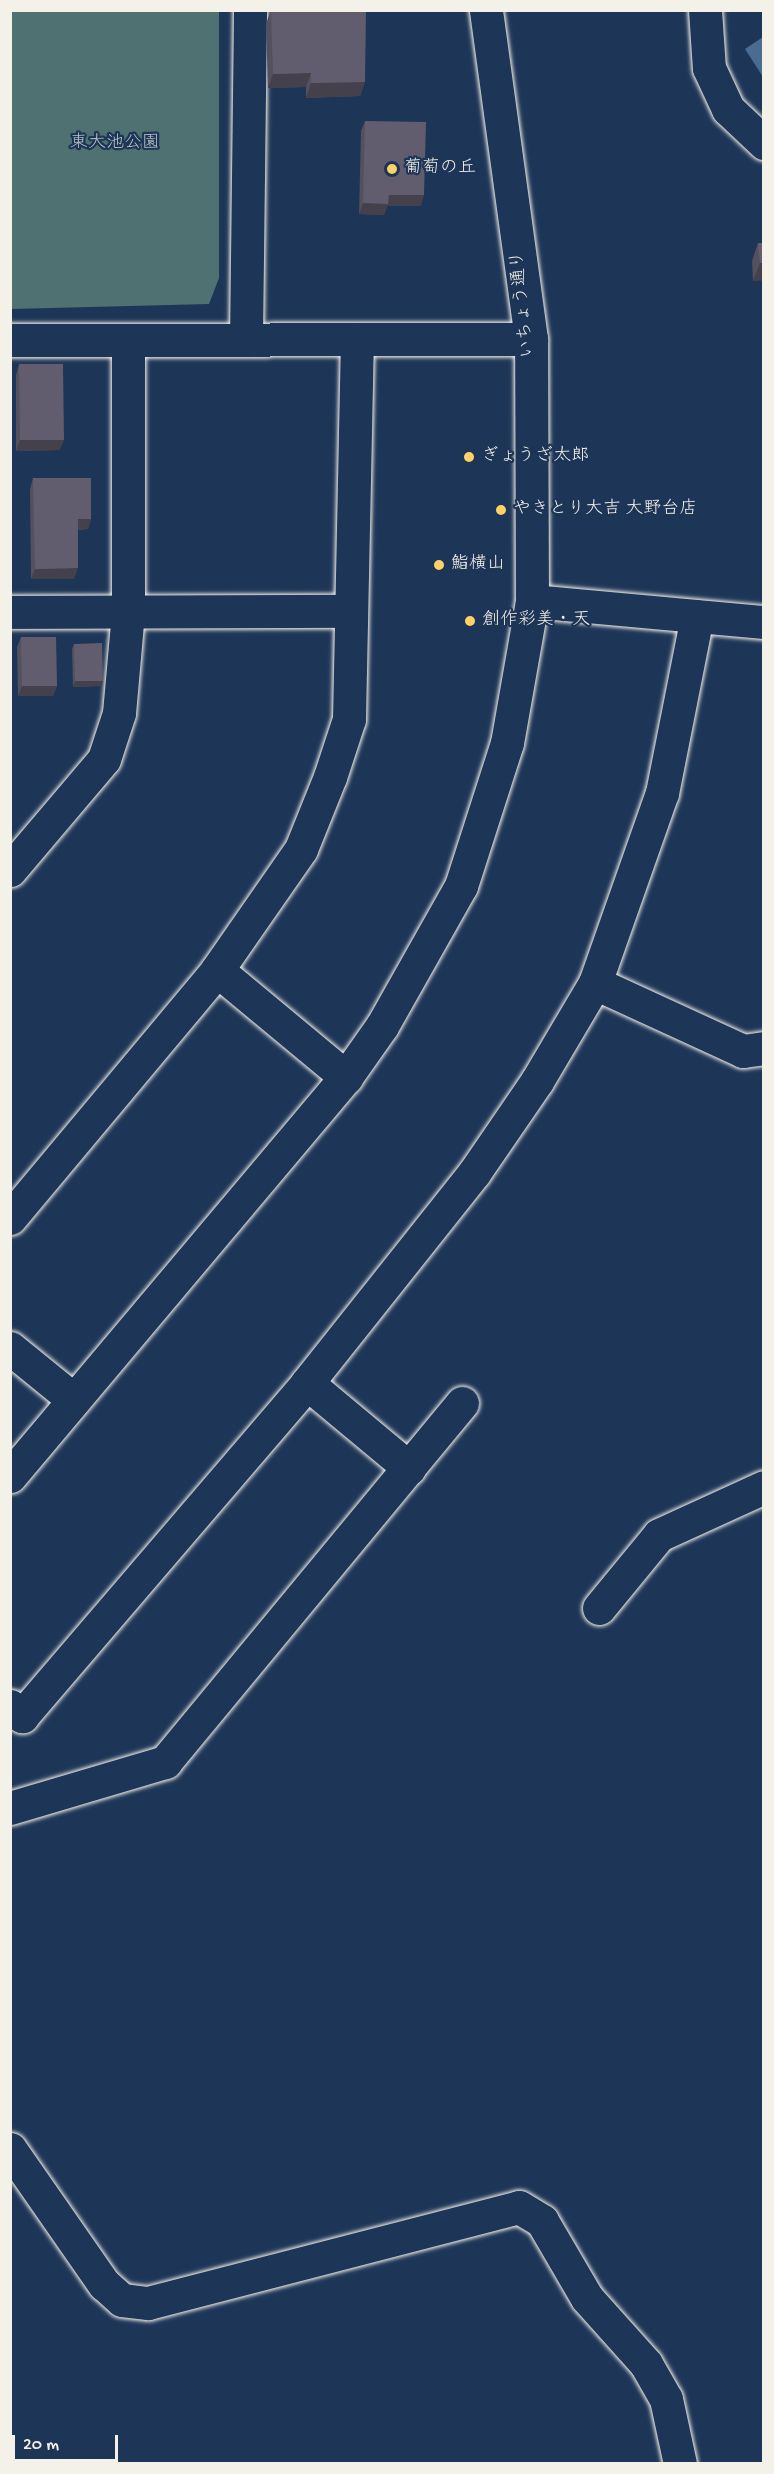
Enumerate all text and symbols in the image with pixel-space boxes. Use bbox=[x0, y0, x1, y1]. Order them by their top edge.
park label: 東大池公園 bbox=[70, 133, 160, 155]
place label: 葡萄の丘 bbox=[404, 158, 476, 180]
marker: 葡萄の丘 bbox=[385, 162, 399, 176]
street label: いちょう通り bbox=[508, 249, 540, 359]
place label: ぎょうざ太郎 bbox=[481, 446, 589, 468]
marker: ぎょうざ太郎 bbox=[462, 450, 476, 464]
place label: やきとり大吉 大野台店 bbox=[513, 499, 697, 521]
marker: やきとり大吉 大野台店 bbox=[494, 503, 508, 517]
place label: 鮨横山 bbox=[451, 554, 505, 576]
marker: 鮨横山 bbox=[432, 558, 446, 572]
place label: 創作彩美・天 bbox=[482, 610, 590, 632]
marker: 創作彩美・天 bbox=[463, 614, 477, 628]
scale bar bbox=[15, 2423, 122, 2461]
text: 20 m bbox=[23, 2435, 59, 2456]

